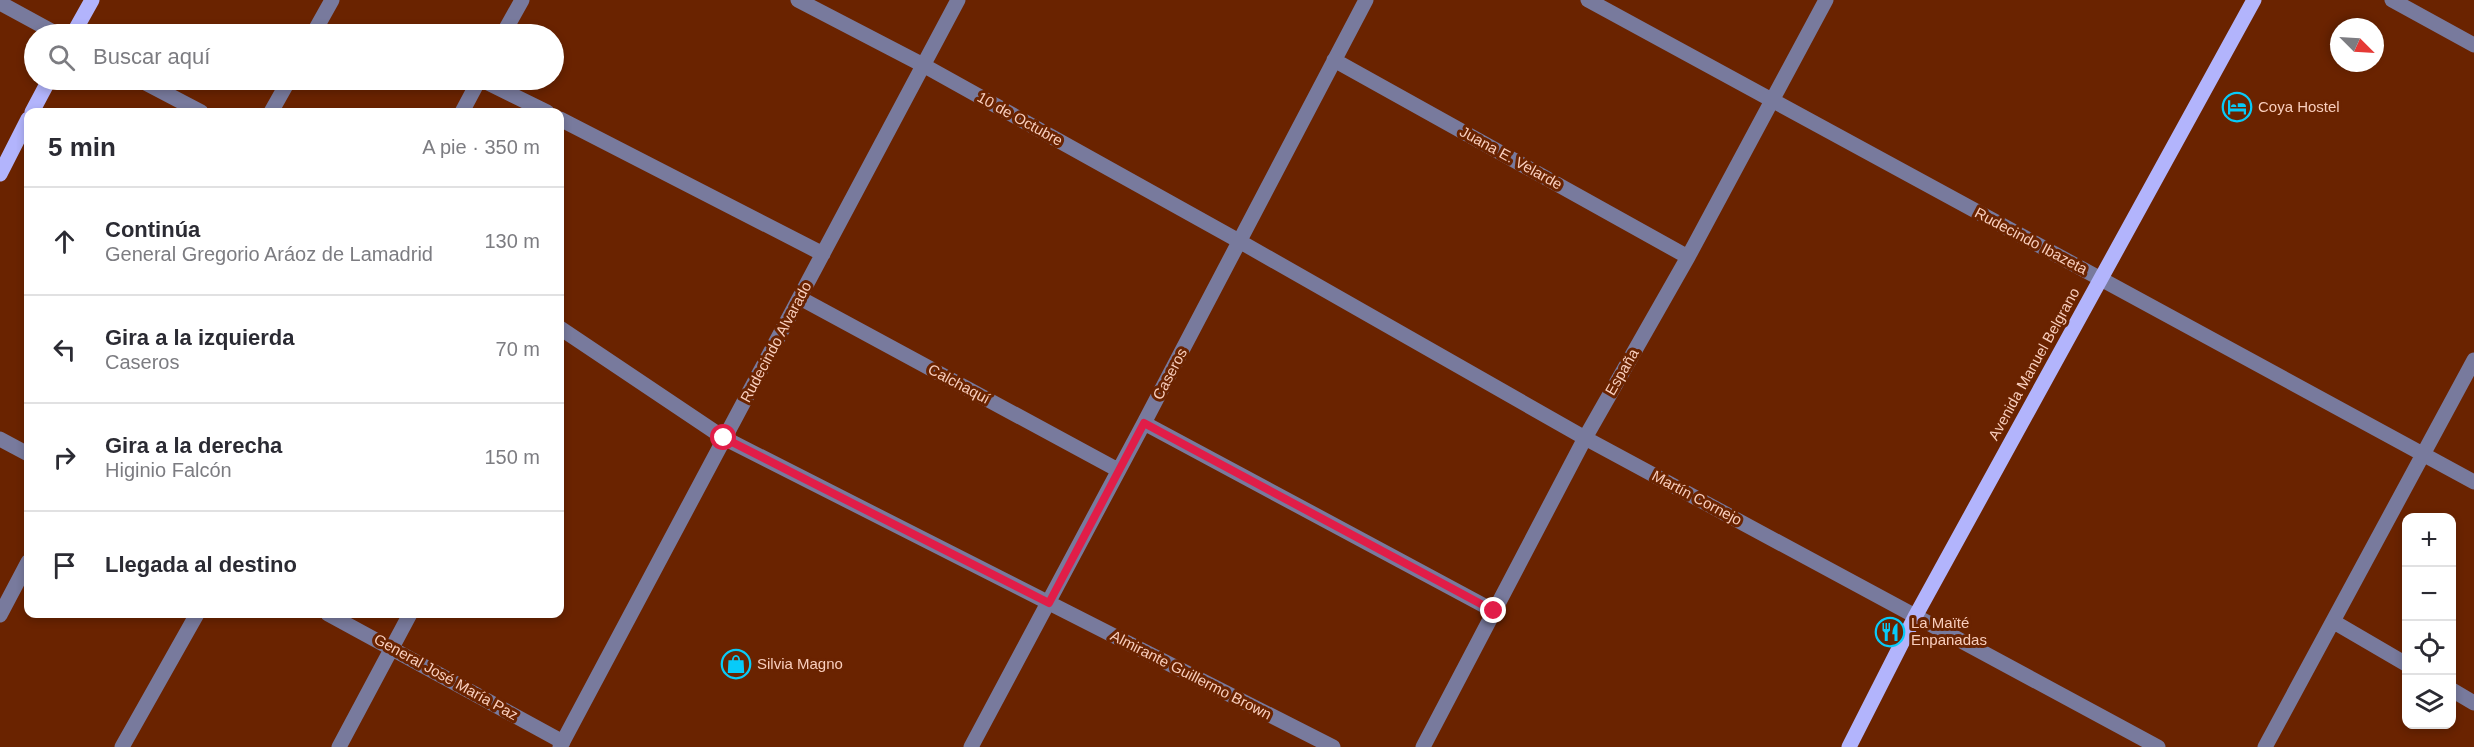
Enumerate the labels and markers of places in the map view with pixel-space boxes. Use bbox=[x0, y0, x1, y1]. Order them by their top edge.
hotel icon: Coya Hostel bbox=[2221, 91, 2253, 123]
place label: Coya Hostel bbox=[2258, 98, 2340, 115]
place label: La Maïté Enpanadas bbox=[1911, 614, 1987, 648]
restaurant icon: La Maïté Enpanadas bbox=[1874, 616, 1906, 648]
shop icon: Silvia Magno bbox=[720, 648, 752, 680]
place label: Silvia Magno bbox=[757, 655, 843, 672]

